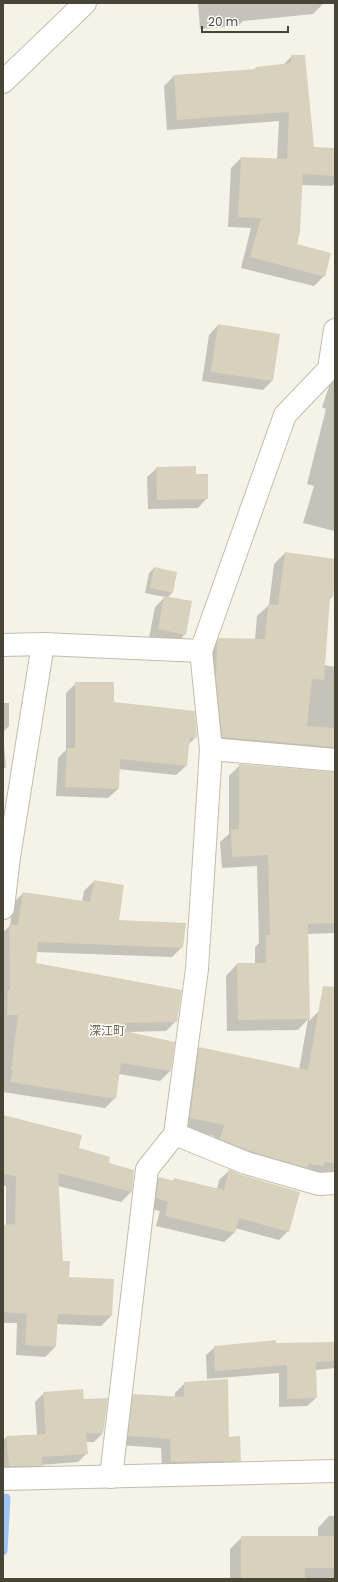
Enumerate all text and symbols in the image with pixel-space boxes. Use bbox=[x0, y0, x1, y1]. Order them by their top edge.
scale bar bbox=[202, 8, 288, 34]
text: 20 m bbox=[208, 13, 238, 30]
district label: 深江町 bbox=[89, 1022, 125, 1039]

